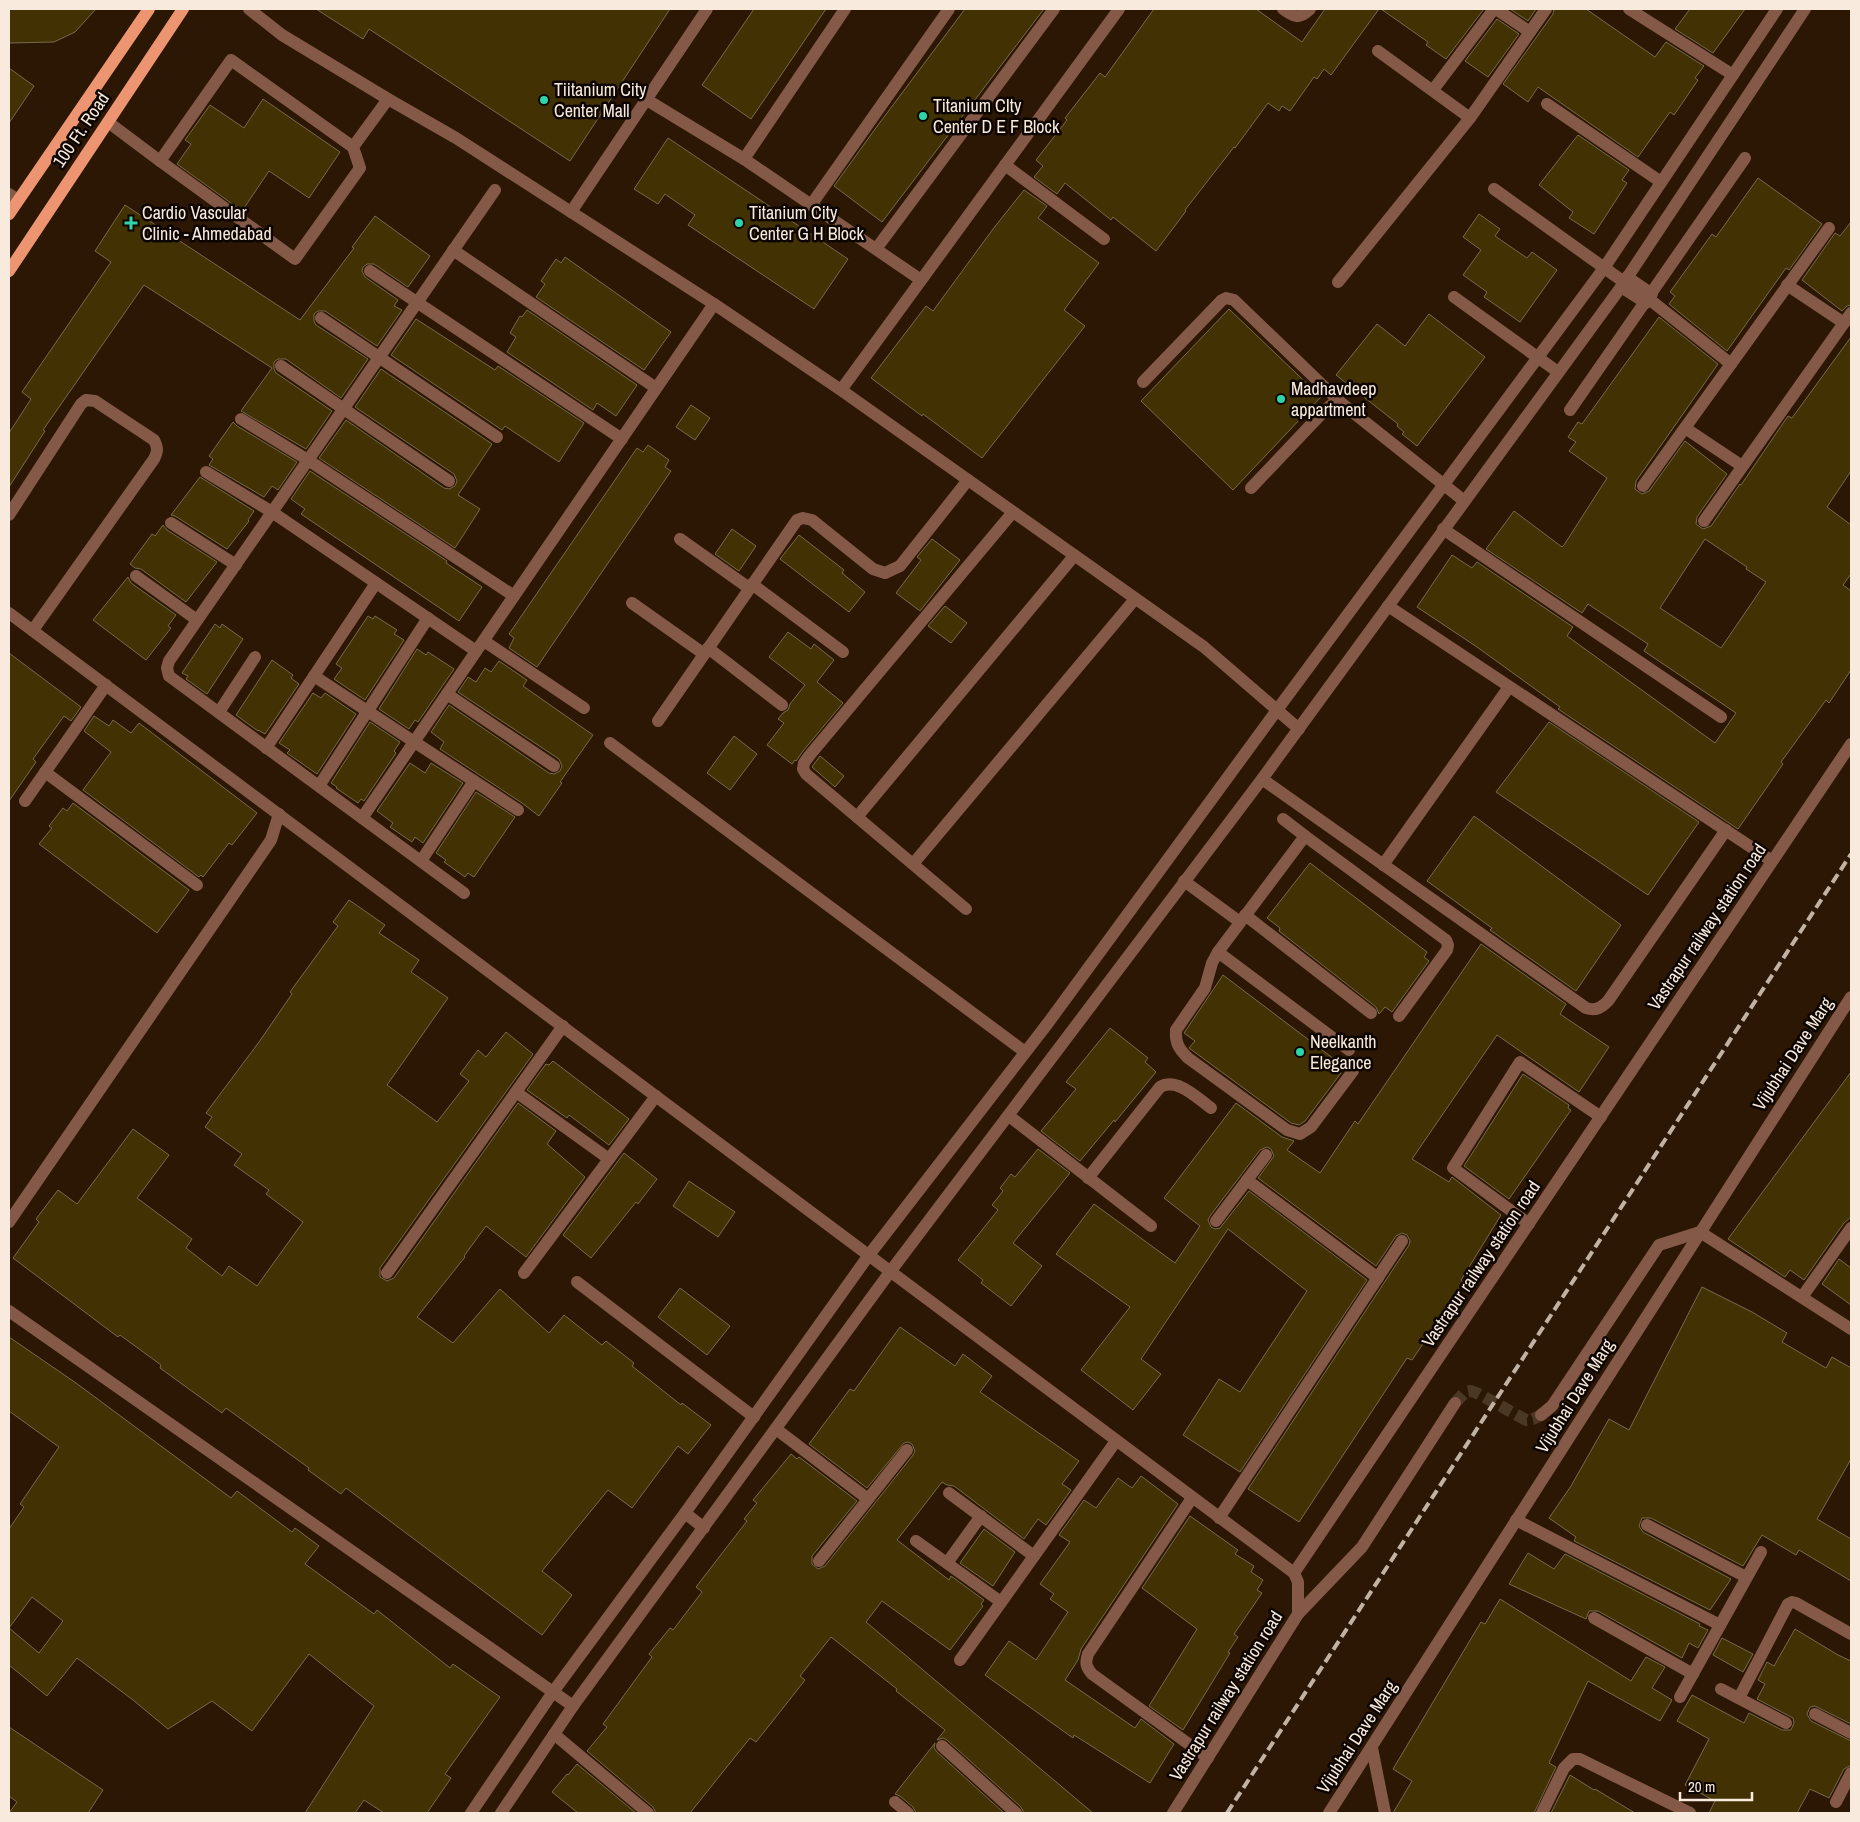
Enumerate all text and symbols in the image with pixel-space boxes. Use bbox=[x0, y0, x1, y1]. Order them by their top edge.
place label: Tiitanium City Center Mall bbox=[554, 77, 647, 123]
street label: 100 Ft. Road bbox=[46, 87, 115, 172]
place label: Titanium CIty Center D E F Block bbox=[933, 93, 1060, 139]
marker: Tiitanium City Center Mall bbox=[538, 94, 550, 106]
marker: Titanium CIty Center D E F Block bbox=[917, 110, 929, 122]
place label: Cardio Vascular Clinic - Ahmedabad bbox=[142, 200, 272, 246]
place label: Titanium City Center G H Block bbox=[749, 200, 864, 246]
marker: Cardio Vascular Clinic - Ahmedabad bbox=[124, 216, 138, 230]
marker: Titanium City Center G H Block bbox=[733, 217, 745, 229]
place label: Madhavdeep appartment bbox=[1291, 376, 1376, 422]
marker: Madhavdeep appartment bbox=[1275, 393, 1287, 405]
street label: Vastrapur railway station road bbox=[1641, 839, 1772, 1015]
street label: Vijubhai Dave Marg bbox=[1747, 992, 1839, 1115]
place label: Neelkanth Elegance bbox=[1310, 1029, 1376, 1075]
marker: Neelkanth Elegance bbox=[1294, 1046, 1306, 1058]
street label: Vastrapur railway station road bbox=[1415, 1176, 1546, 1352]
street label: Vijubhai Dave Marg bbox=[1529, 1333, 1620, 1458]
street label: Vastrapur railway station road bbox=[1163, 1606, 1288, 1785]
street label: Vijubhai Dave Marg bbox=[1311, 1675, 1403, 1798]
scale bar bbox=[1680, 1770, 1752, 1802]
text: 20 m bbox=[1688, 1776, 1715, 1797]

